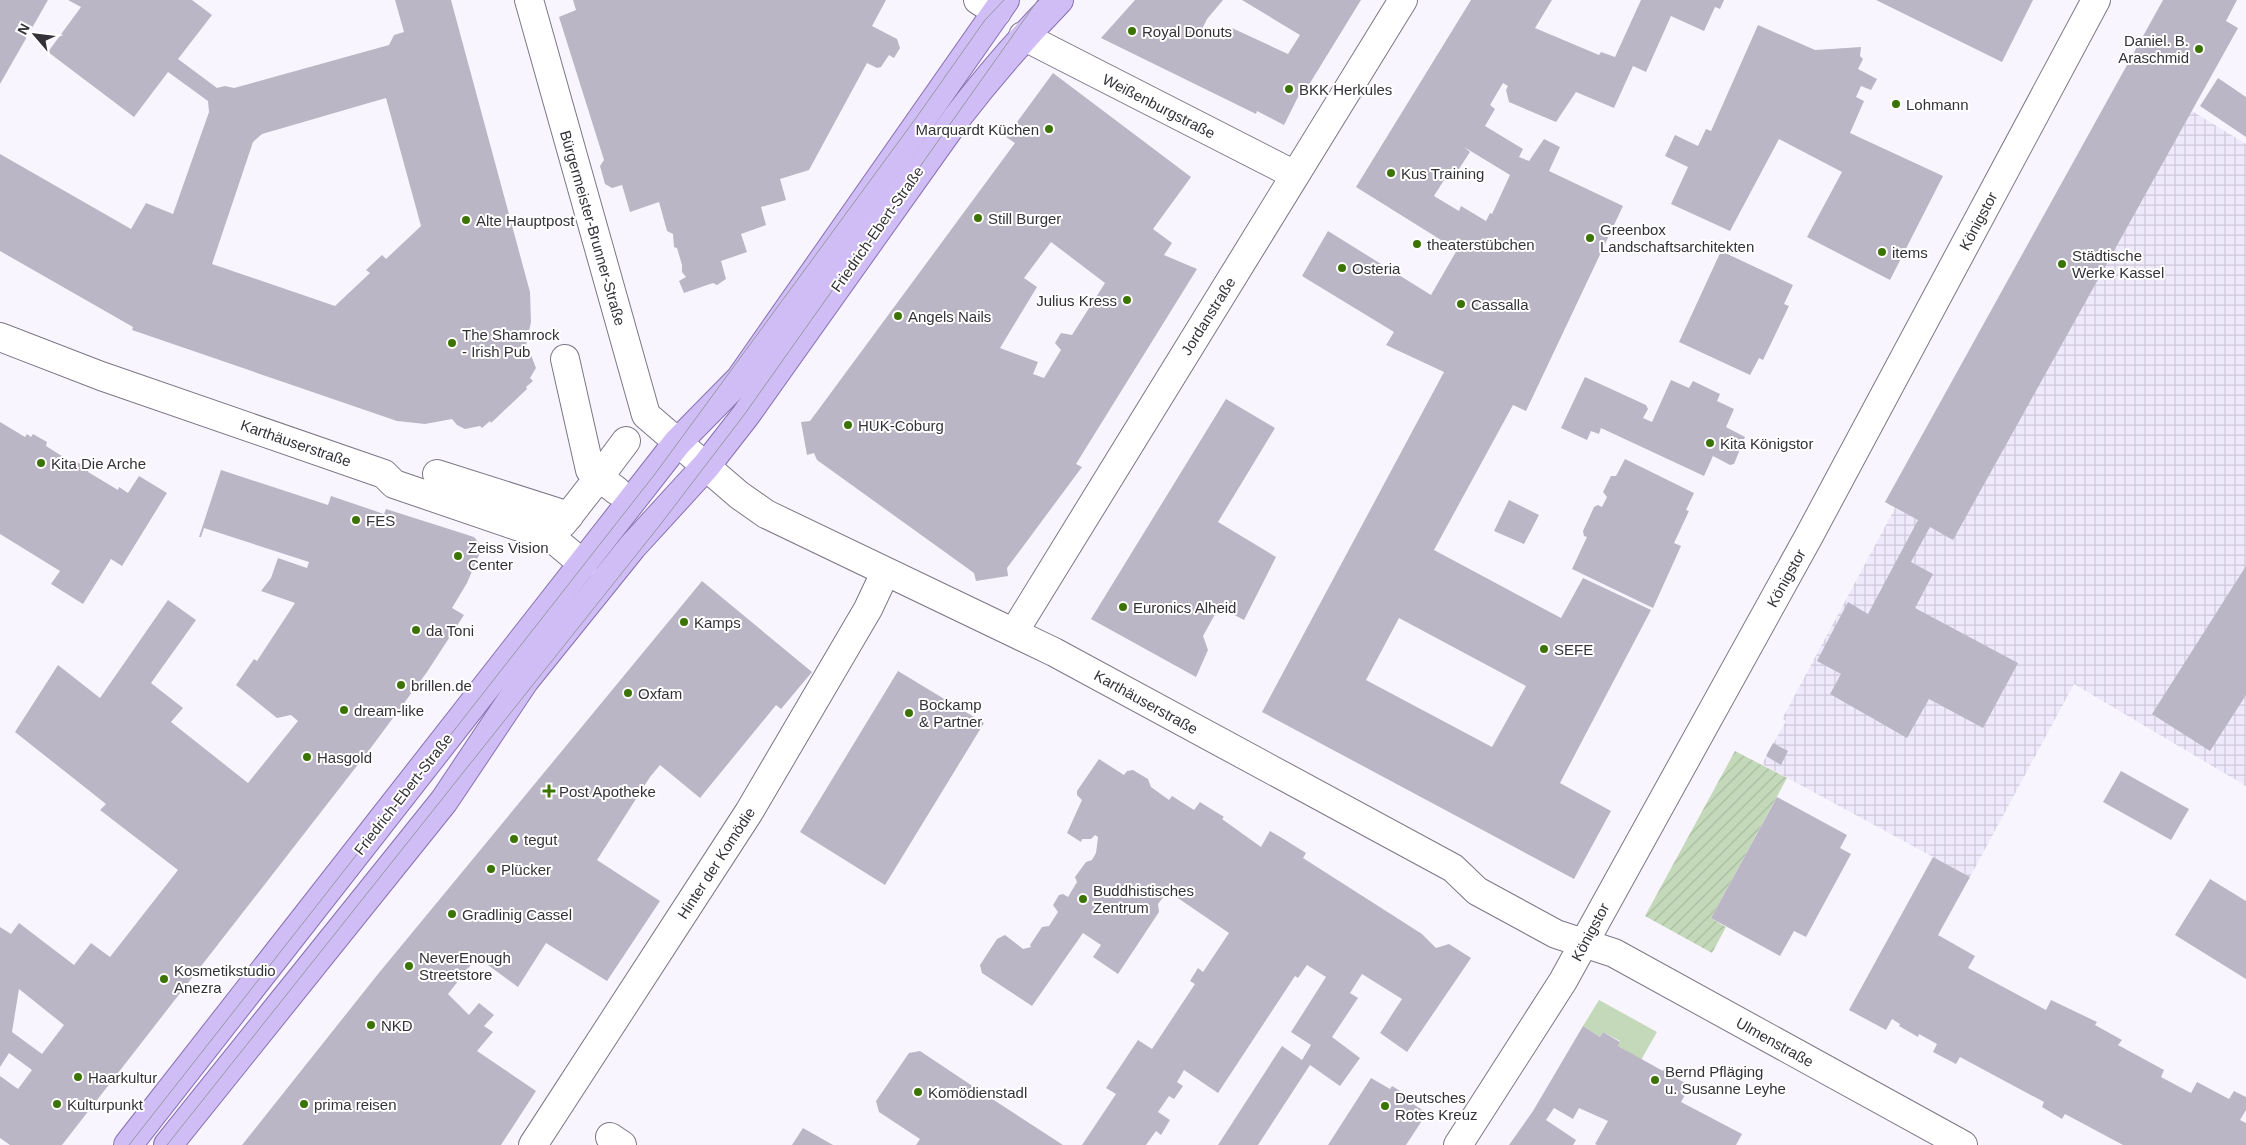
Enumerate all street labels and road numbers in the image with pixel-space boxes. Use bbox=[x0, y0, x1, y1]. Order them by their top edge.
street label: Weißenburgstraße bbox=[1100, 70, 1218, 142]
street label: Bürgermeister-Brunner-Straße bbox=[557, 128, 629, 328]
street label: Friedrich-Ebert-Straße bbox=[827, 163, 927, 295]
street label: Königstor bbox=[1956, 189, 2000, 253]
street label: Jordanstraße bbox=[1177, 274, 1239, 358]
street label: Karthäuserstraße bbox=[238, 416, 354, 470]
street label: Königstor bbox=[1763, 546, 1809, 610]
street label: Karthäuserstraße bbox=[1091, 666, 1201, 738]
street label: Friedrich-Ebert-Straße bbox=[350, 730, 456, 858]
street label: Hinter der Komödie bbox=[674, 804, 758, 922]
street label: Königstor bbox=[1568, 900, 1612, 964]
street label: Ulmenstraße bbox=[1733, 1014, 1817, 1070]

